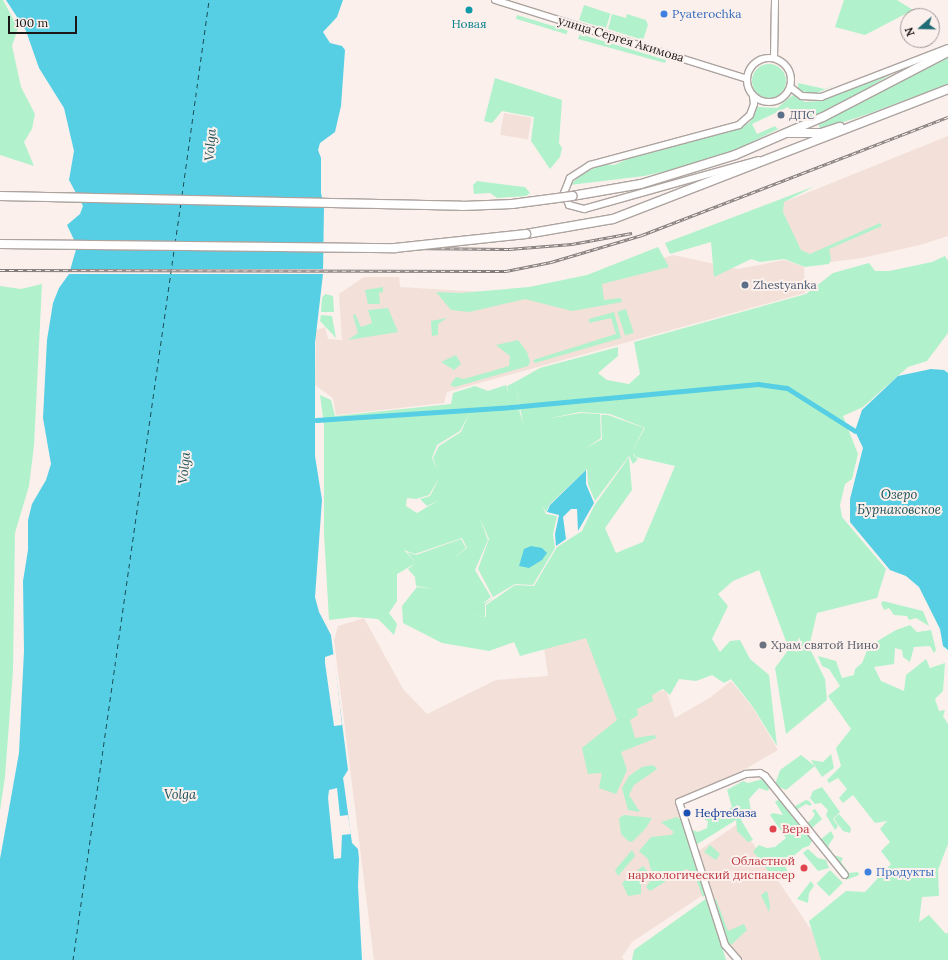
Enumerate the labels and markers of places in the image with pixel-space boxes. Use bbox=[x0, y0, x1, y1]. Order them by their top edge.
marker: Новая bbox=[464, 5, 474, 15]
place label: Pyaterochka bbox=[672, 7, 741, 21]
marker: Pyaterochka bbox=[659, 9, 669, 19]
place label: Новая bbox=[451, 17, 487, 31]
place label: ДПС bbox=[789, 108, 815, 122]
marker: ДПС bbox=[776, 110, 786, 120]
place label: Zhestyanka bbox=[753, 278, 817, 292]
marker: Zhestyanka bbox=[740, 280, 750, 290]
place label: Храм святой Нино bbox=[771, 638, 878, 652]
marker: Храм святой Нино bbox=[758, 640, 768, 650]
place label: Нефтебаза bbox=[695, 806, 757, 820]
marker: Нефтебаза bbox=[682, 808, 692, 818]
place label: Вера bbox=[782, 822, 809, 836]
marker: Вера bbox=[767, 823, 779, 835]
place label: Областной наркологический диспансер bbox=[628, 854, 795, 882]
marker: Областной наркологический диспансер bbox=[798, 862, 810, 874]
place label: Продукты bbox=[876, 865, 934, 879]
marker: Продукты bbox=[863, 867, 873, 877]

